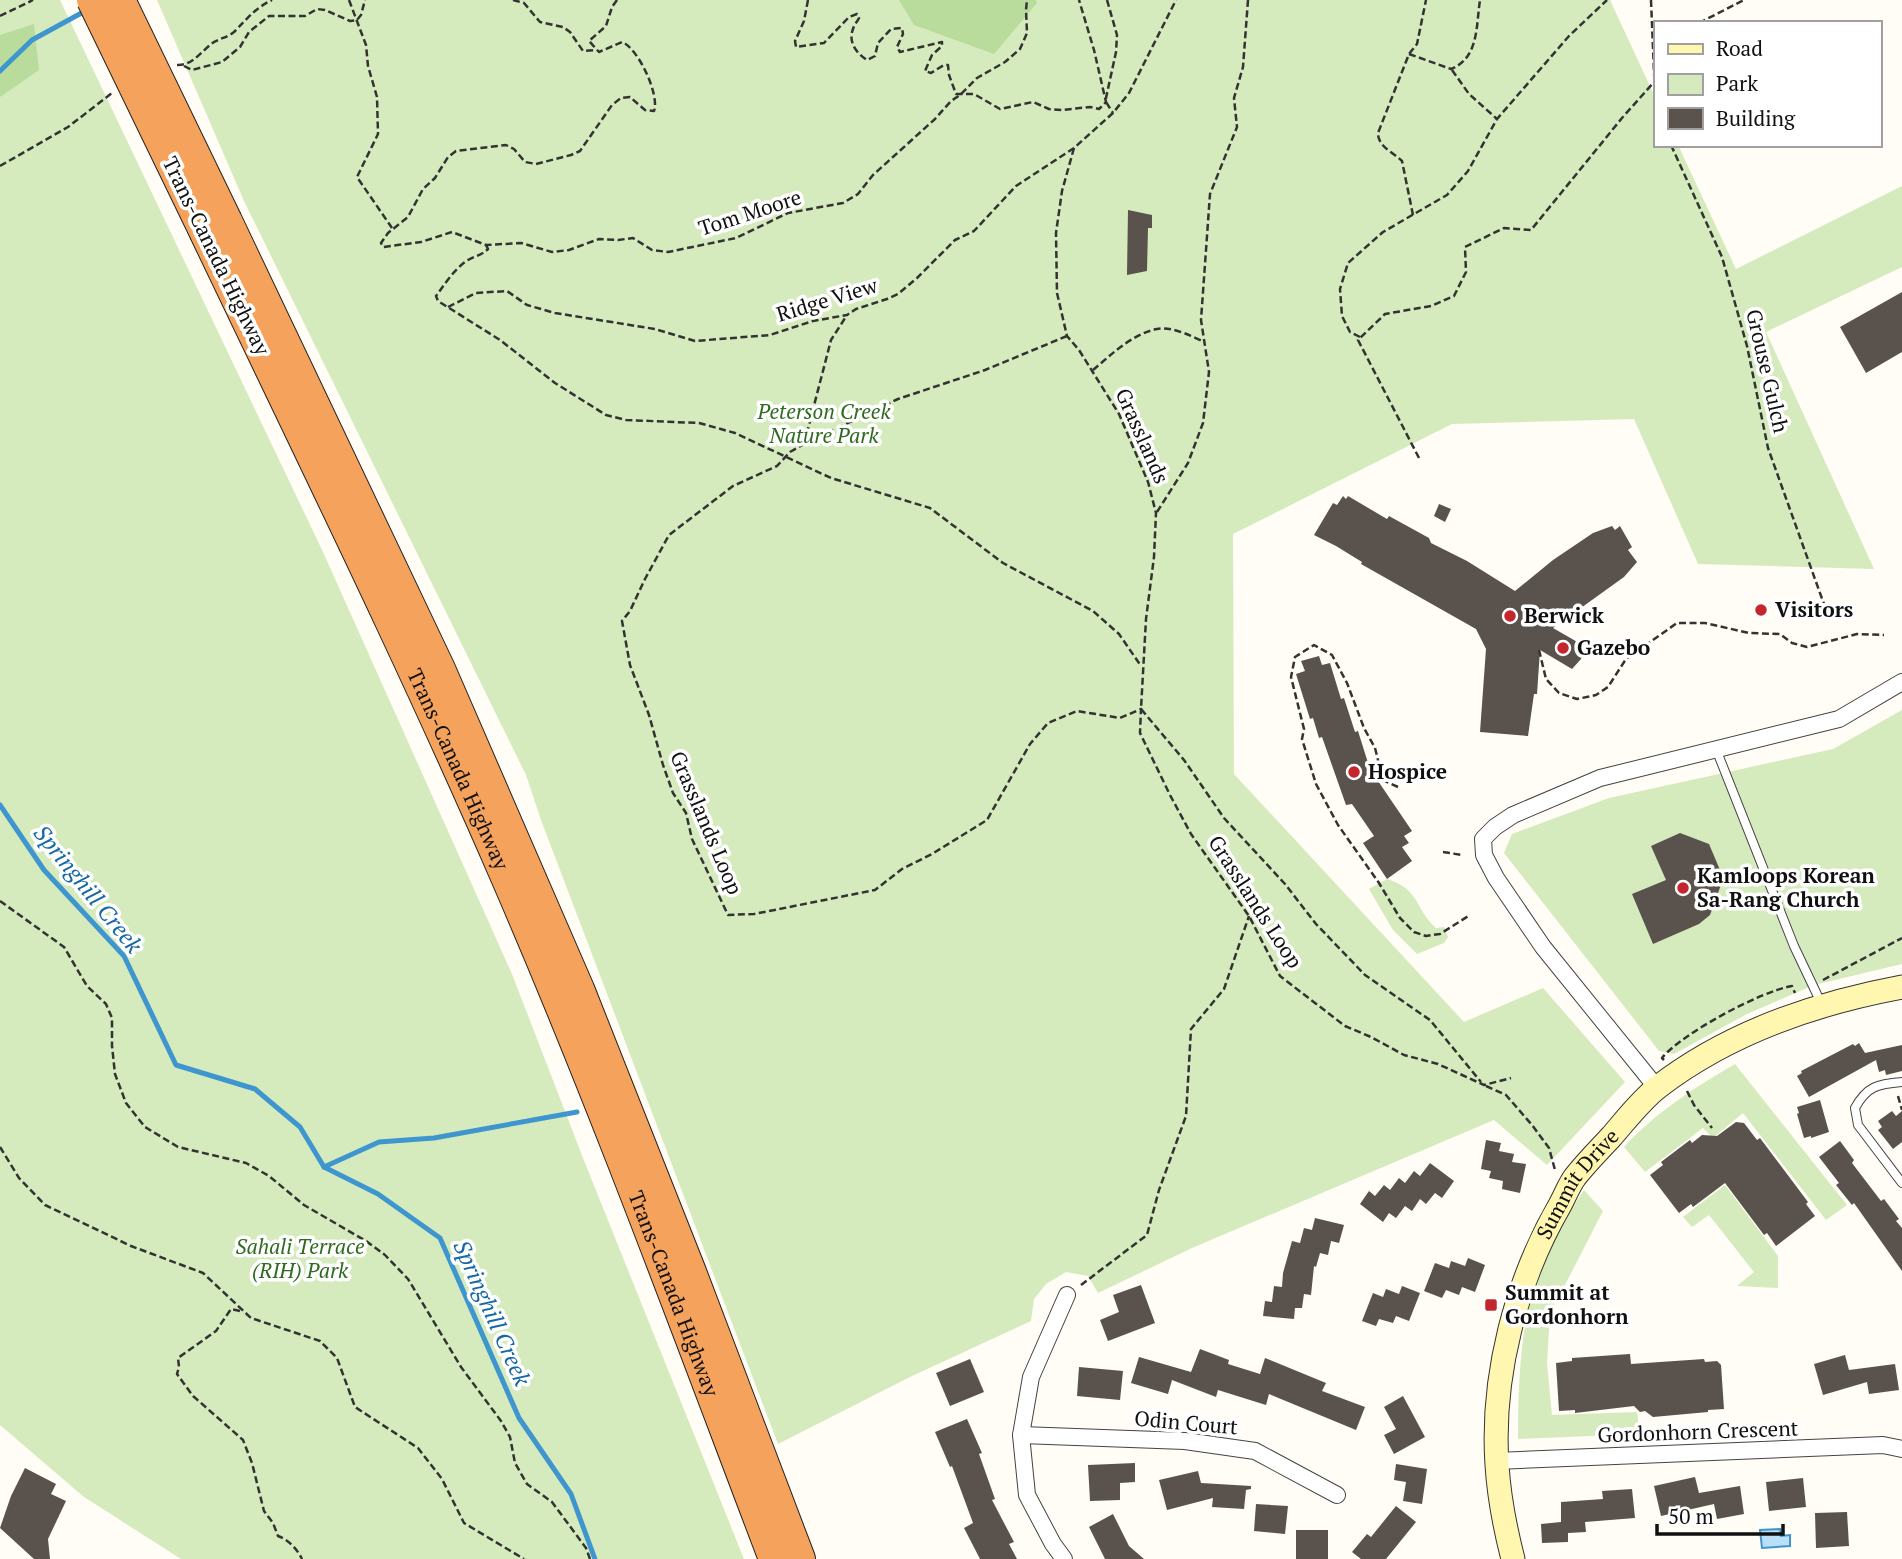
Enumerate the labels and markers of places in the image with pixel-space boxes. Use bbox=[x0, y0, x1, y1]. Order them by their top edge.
place label: Visitors bbox=[1775, 595, 1853, 623]
place label: Berwick bbox=[1524, 601, 1605, 629]
marker: Visitors bbox=[1753, 602, 1769, 618]
marker: Berwick bbox=[1502, 608, 1518, 624]
place label: Gazebo bbox=[1577, 633, 1650, 661]
marker: Gazebo bbox=[1555, 640, 1571, 656]
place label: Hospice bbox=[1368, 757, 1447, 785]
marker: Hospice bbox=[1346, 764, 1362, 780]
place label: Kamloops Korean Sa-Rang Church bbox=[1697, 861, 1875, 913]
marker: Kamloops Korean Sa-Rang Church bbox=[1675, 880, 1691, 896]
place label: Summit at Gordonhorn bbox=[1505, 1278, 1629, 1330]
marker: Summit at Gordonhorn bbox=[1483, 1297, 1499, 1313]

